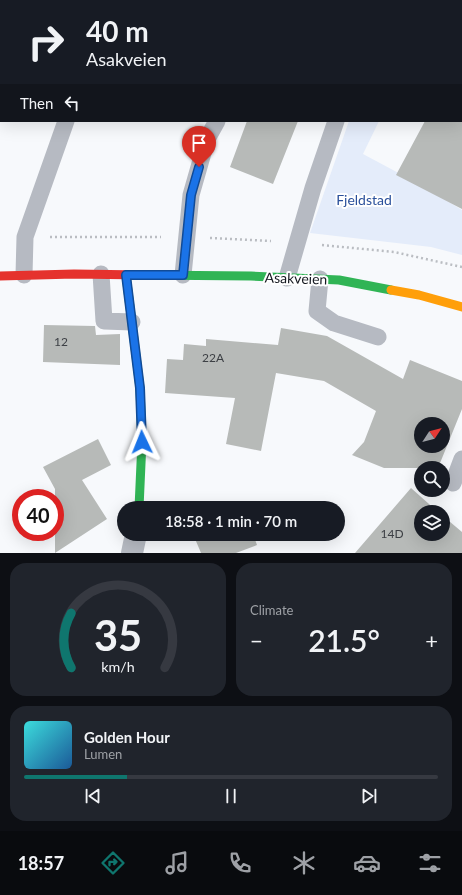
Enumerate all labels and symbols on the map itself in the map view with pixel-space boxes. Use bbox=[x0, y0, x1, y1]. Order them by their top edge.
pin bbox=[182, 126, 216, 167]
park label: Fjeldstad bbox=[336, 191, 392, 208]
street label: Asakveien bbox=[264, 268, 328, 288]
house number: 12 bbox=[54, 334, 68, 349]
house number: 22A bbox=[202, 350, 225, 365]
north arrow bbox=[414, 417, 450, 453]
position arrow bbox=[121, 421, 163, 463]
speed limit sign: 40 bbox=[12, 489, 64, 541]
house number: 14D bbox=[380, 526, 404, 541]

